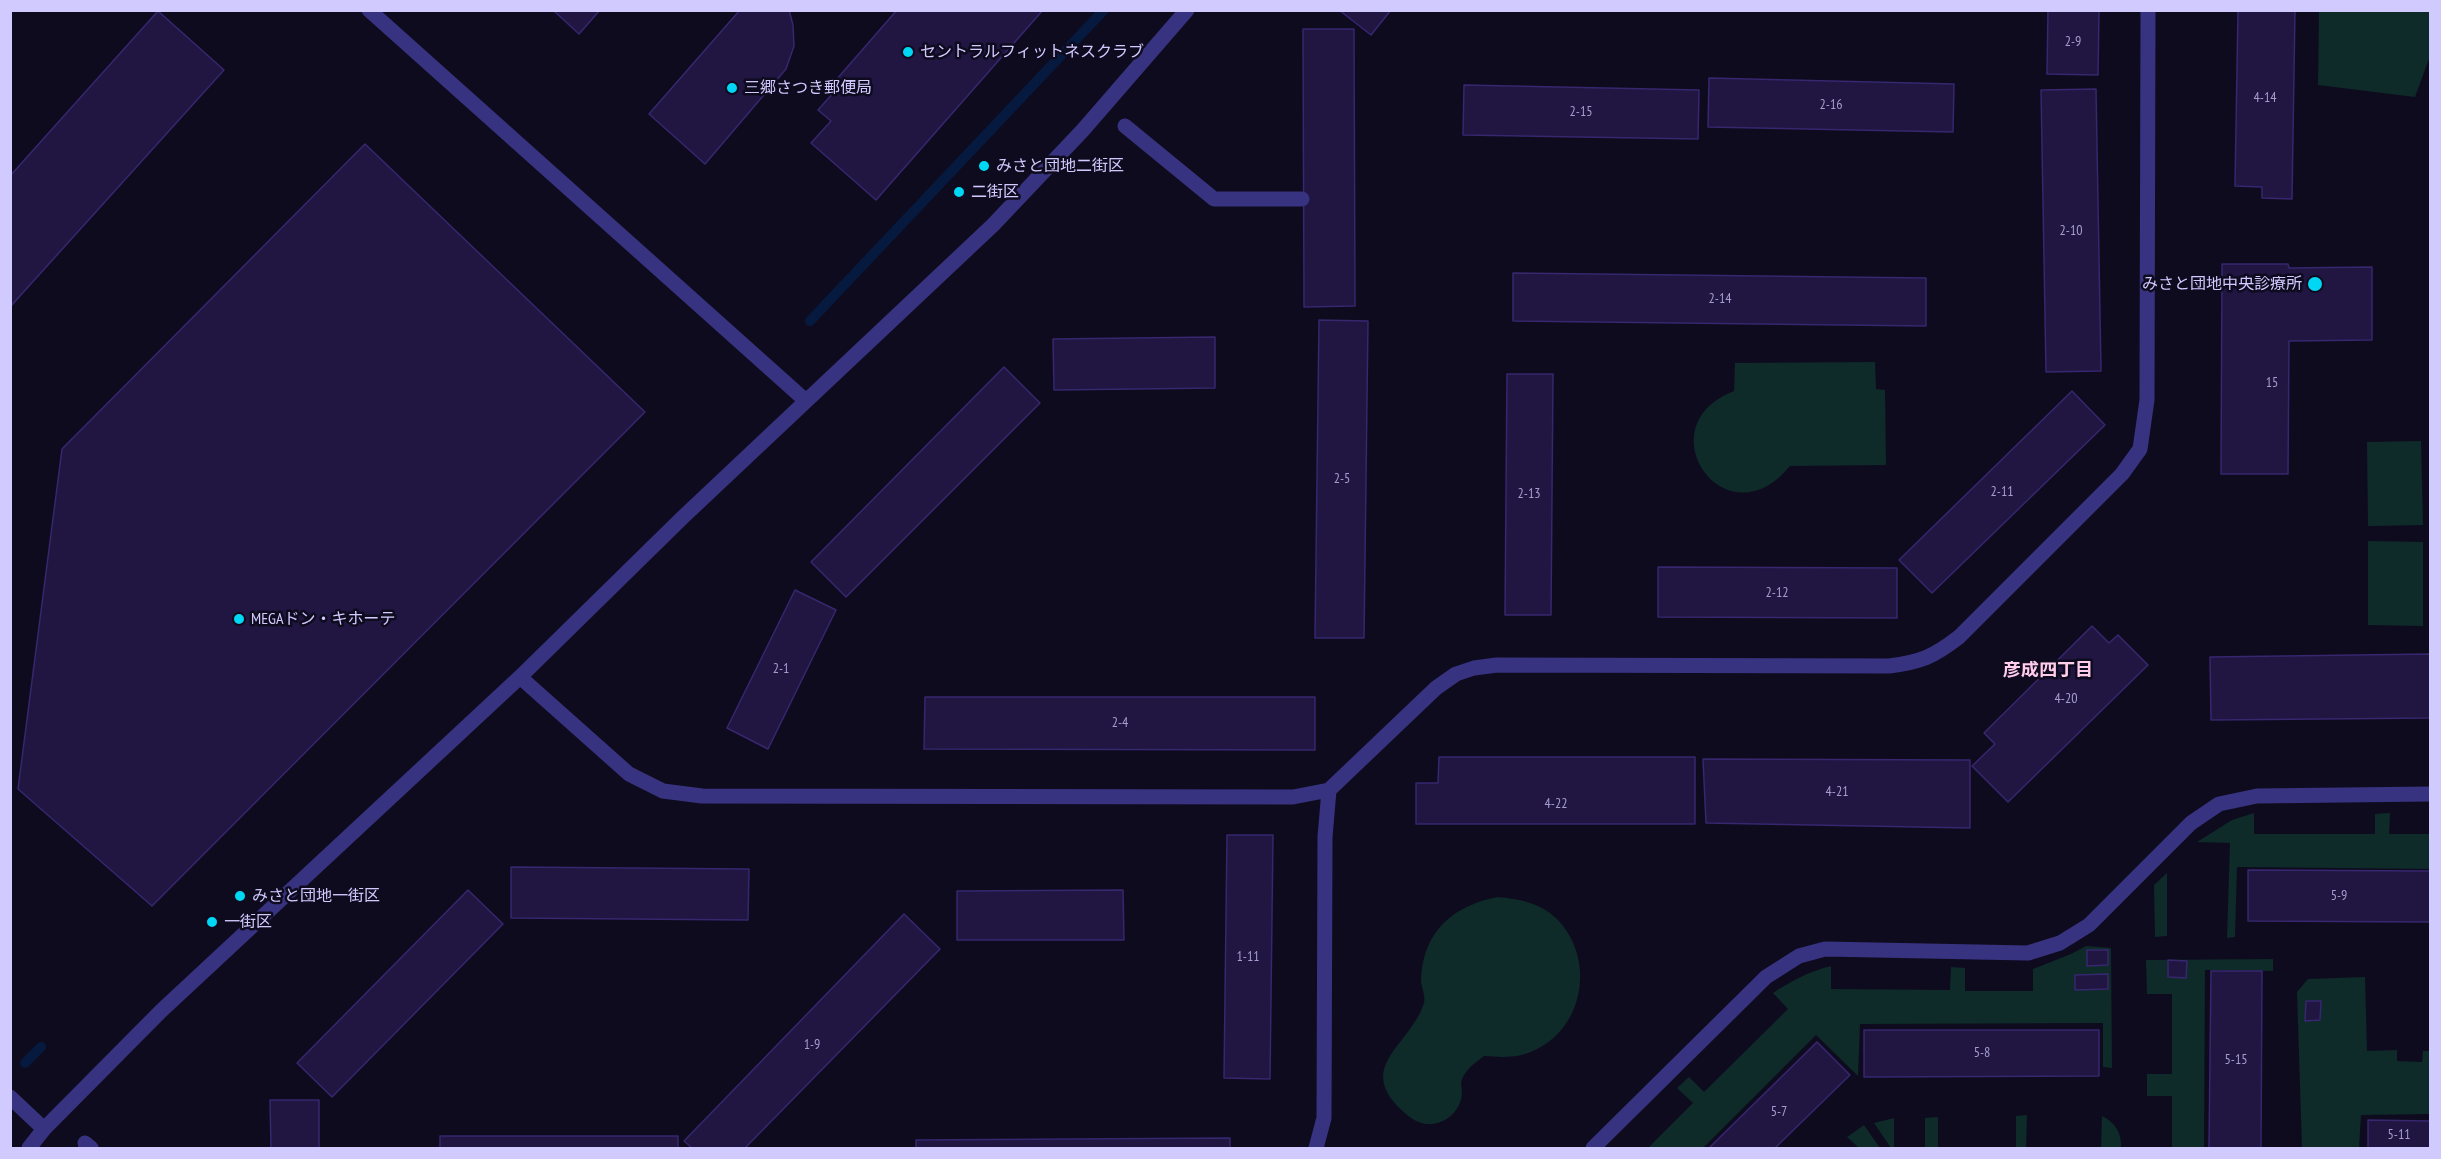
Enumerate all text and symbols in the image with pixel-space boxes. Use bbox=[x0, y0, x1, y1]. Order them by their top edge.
house number: 2-9 bbox=[2065, 34, 2081, 50]
place label: セントラルフィットネスクラブ bbox=[920, 42, 1144, 62]
marker: セントラルフィットネスクラブ bbox=[901, 45, 915, 59]
place label: 三郷さつき郵便局 bbox=[744, 78, 872, 98]
marker: 三郷さつき郵便局 bbox=[725, 81, 739, 95]
house number: 4-14 bbox=[2254, 90, 2276, 106]
house number: 2-16 bbox=[1820, 97, 1842, 113]
house number: 2-15 bbox=[1570, 104, 1592, 120]
place label: みさと団地二街区 bbox=[996, 156, 1124, 176]
marker: みさと団地二街区 bbox=[977, 159, 991, 173]
place label: 二街区 bbox=[971, 182, 1019, 202]
marker: 二街区 bbox=[952, 185, 966, 199]
house number: 2-10 bbox=[2060, 223, 2082, 239]
place label: みさと団地中央診療所 bbox=[2142, 274, 2302, 294]
marker: みさと団地中央診療所 bbox=[2306, 275, 2324, 293]
house number: 2-14 bbox=[1709, 291, 1731, 307]
house number: 15 bbox=[2266, 375, 2278, 391]
house number: 2-5 bbox=[1334, 471, 1350, 487]
house number: 2-11 bbox=[1991, 484, 2013, 500]
house number: 2-13 bbox=[1518, 486, 1540, 502]
house number: 2-12 bbox=[1766, 585, 1788, 601]
place label: MEGAドン・キホーテ bbox=[251, 609, 395, 629]
marker: MEGAドン・キホーテ bbox=[232, 612, 246, 626]
district label: 彦成四丁目 bbox=[2003, 660, 2093, 682]
house number: 2-1 bbox=[773, 661, 789, 677]
house number: 4-20 bbox=[2055, 691, 2077, 707]
house number: 2-4 bbox=[1112, 715, 1128, 731]
house number: 4-21 bbox=[1826, 784, 1848, 800]
house number: 4-22 bbox=[1545, 796, 1567, 812]
place label: みさと団地一街区 bbox=[252, 886, 380, 906]
house number: 5-9 bbox=[2331, 888, 2347, 904]
marker: みさと団地一街区 bbox=[233, 889, 247, 903]
place label: 一街区 bbox=[224, 912, 272, 932]
marker: 一街区 bbox=[205, 915, 219, 929]
house number: 1-11 bbox=[1237, 949, 1259, 965]
house number: 1-9 bbox=[804, 1037, 820, 1053]
house number: 5-8 bbox=[1974, 1045, 1990, 1061]
house number: 5-15 bbox=[2225, 1052, 2247, 1068]
house number: 5-7 bbox=[1771, 1104, 1787, 1120]
house number: 5-11 bbox=[2388, 1127, 2410, 1143]

